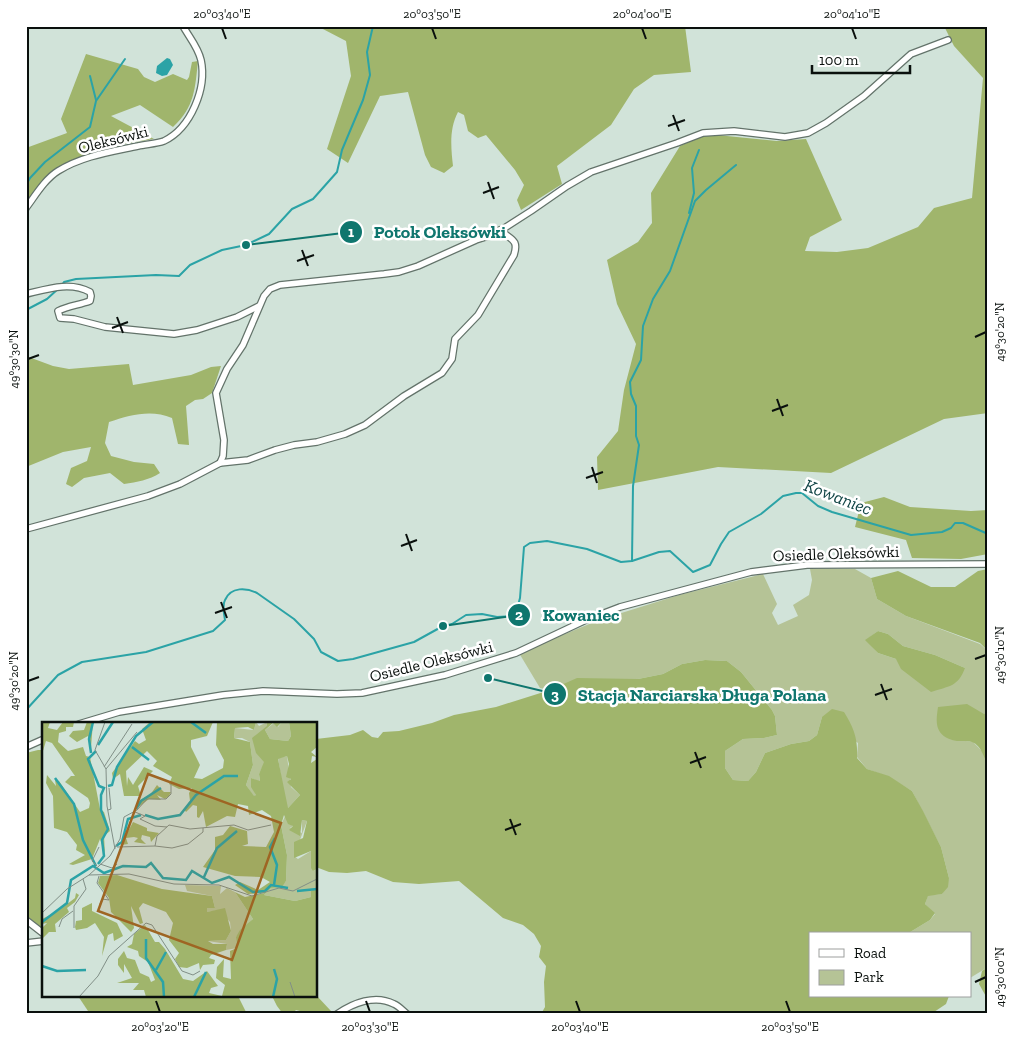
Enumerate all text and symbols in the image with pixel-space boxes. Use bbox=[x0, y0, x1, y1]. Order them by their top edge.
text: 20°03'40"E bbox=[193, 7, 251, 21]
text: 20°03'50"E bbox=[403, 7, 461, 21]
text: 20°04'00"E bbox=[613, 7, 671, 21]
text: 20°04'10"E bbox=[824, 7, 880, 21]
scale bar bbox=[812, 42, 909, 74]
text: 100 m bbox=[819, 51, 858, 69]
street label: Oleksówki bbox=[76, 121, 151, 157]
callout: Potok Oleksówki bbox=[339, 215, 516, 248]
text: Potok Oleksówki bbox=[374, 221, 507, 243]
text: 1 bbox=[348, 223, 354, 241]
text: 49°30'20"N bbox=[993, 302, 1007, 362]
text: 49°30'30"N bbox=[7, 329, 21, 388]
water label: Kowaniec bbox=[801, 474, 875, 520]
street label: Osiedle Oleksówki bbox=[773, 542, 900, 565]
callout: Kowaniec bbox=[507, 598, 629, 631]
text: Kowaniec bbox=[542, 604, 620, 626]
text: 2 bbox=[515, 606, 523, 624]
text: 49°30'10"N bbox=[993, 626, 1007, 684]
street label: Osiedle Oleksówki bbox=[368, 637, 495, 686]
text: 49°30'20"N bbox=[7, 651, 21, 711]
callout: Stacja Narciarska Długa Polana bbox=[543, 678, 836, 711]
text: Stacja Narciarska Długa Polana bbox=[578, 684, 826, 706]
text: 3 bbox=[551, 686, 559, 704]
inset map bbox=[42, 722, 318, 998]
legend bbox=[809, 932, 972, 998]
text: Road bbox=[854, 944, 887, 962]
text: 49°30'00"N bbox=[993, 947, 1007, 1007]
text: Park bbox=[854, 968, 884, 986]
text: 20°03'20"E bbox=[131, 1020, 189, 1034]
text: 20°03'30"E bbox=[341, 1020, 399, 1034]
text: 20°03'40"E bbox=[551, 1020, 609, 1034]
text: 20°03'50"E bbox=[761, 1020, 819, 1034]

